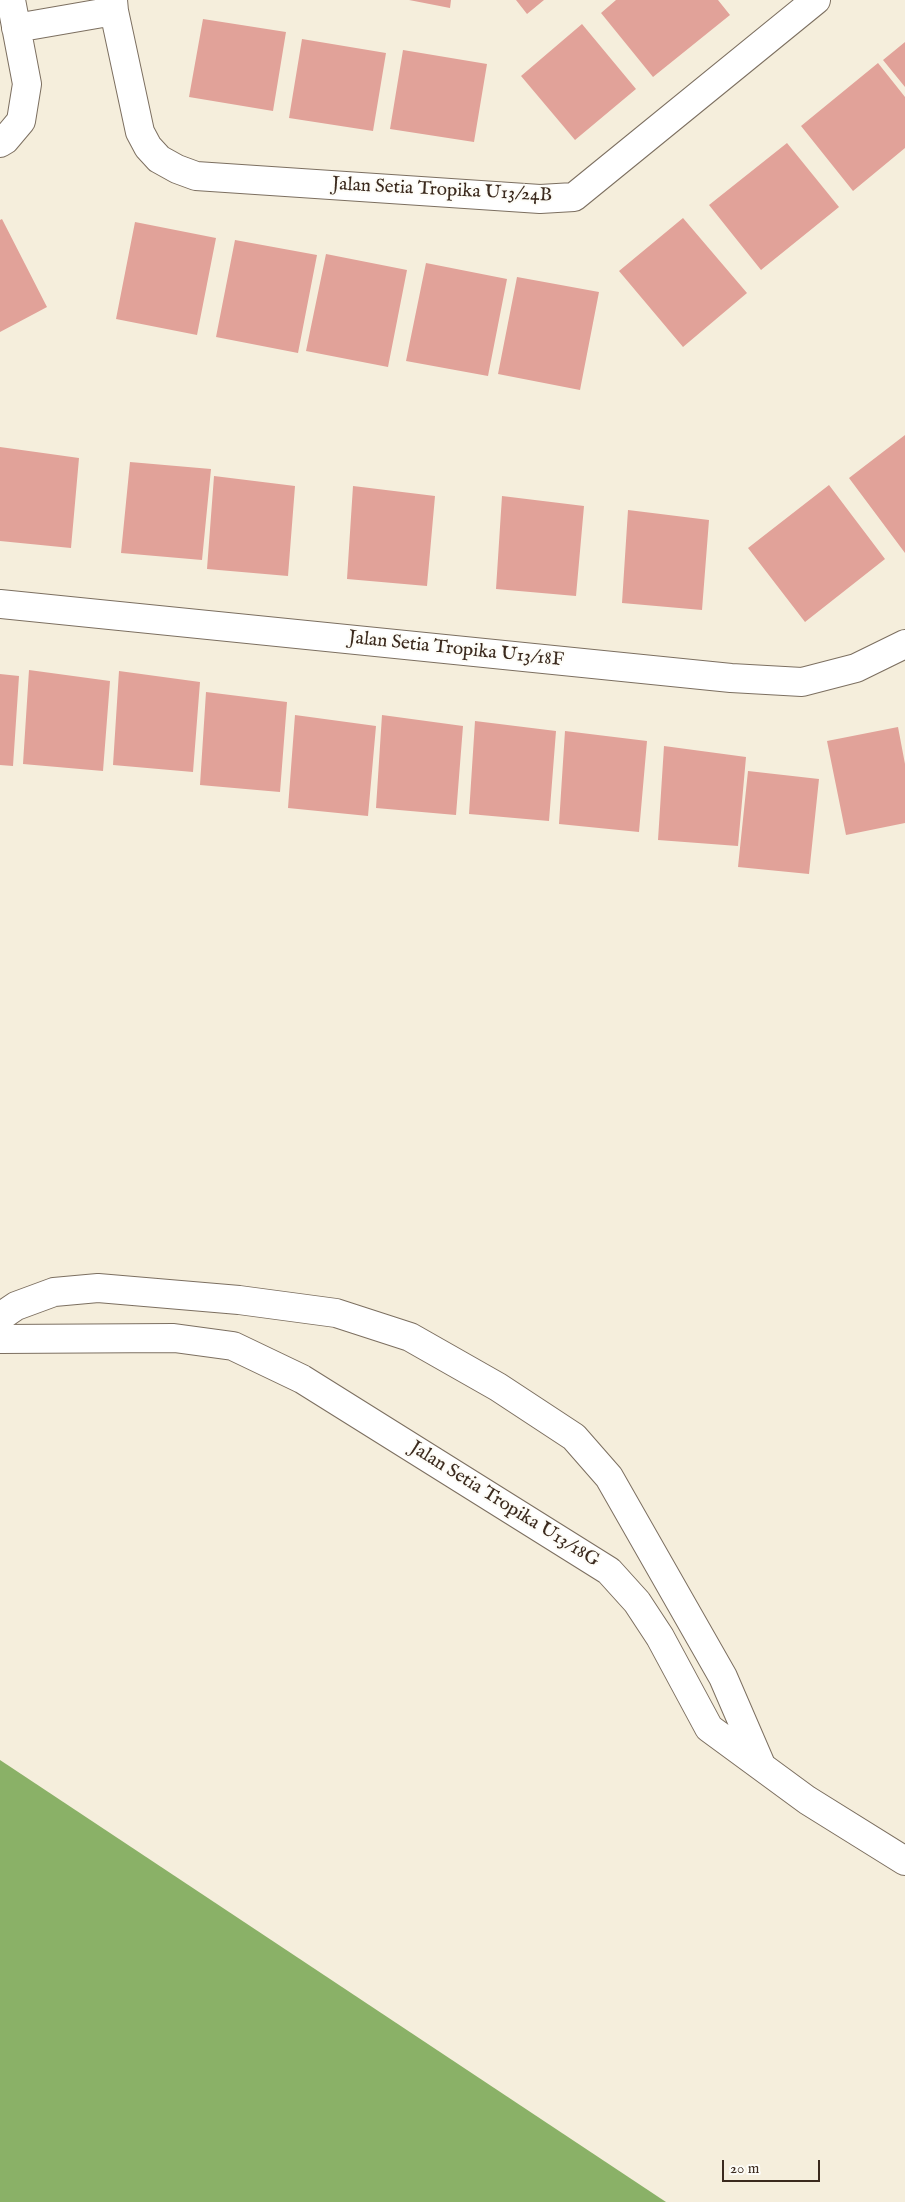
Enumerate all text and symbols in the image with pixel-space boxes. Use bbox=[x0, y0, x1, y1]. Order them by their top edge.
street label: Jalan Setia Tropika U13/24B bbox=[331, 174, 553, 208]
street label: Jalan Setia Tropika U13/18F bbox=[347, 627, 565, 673]
street label: Jalan Setia Tropika U13/18G bbox=[405, 1437, 603, 1573]
scale bar bbox=[725, 2150, 822, 2182]
text: 20 m bbox=[730, 2159, 759, 2178]

